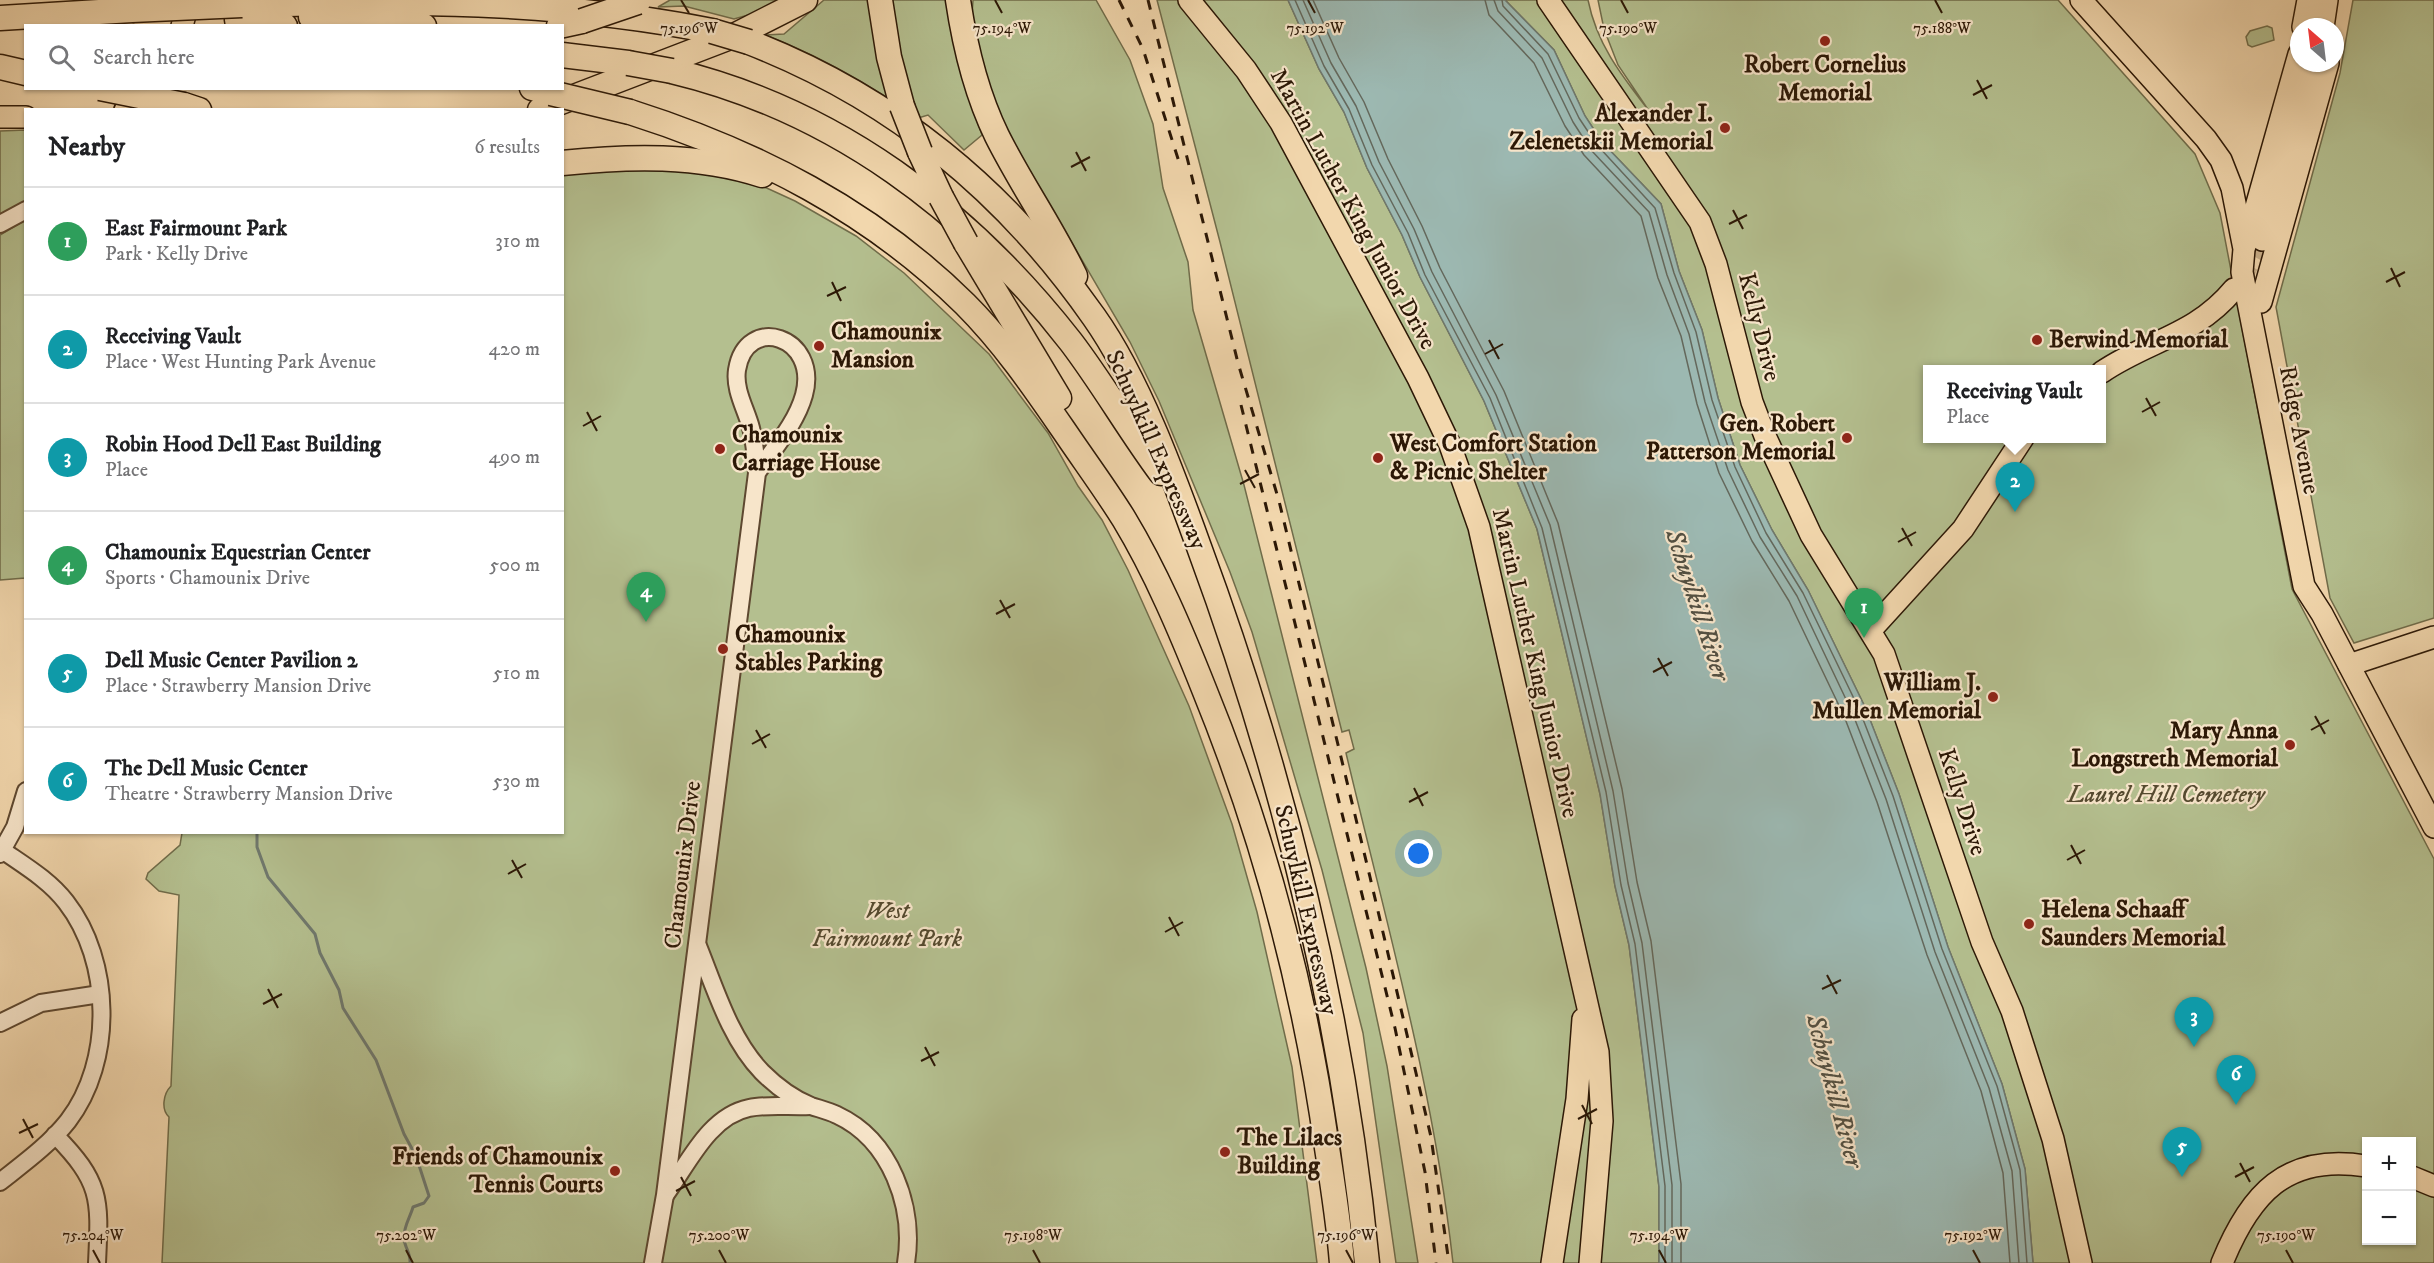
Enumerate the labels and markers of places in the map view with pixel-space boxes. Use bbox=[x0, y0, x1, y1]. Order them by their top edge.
marker: Robert Cornelius Memorial bbox=[1818, 34, 1832, 48]
place label: Robert Cornelius Memorial bbox=[1744, 50, 1906, 108]
place label: Alexander I. Zelenetskii Memorial bbox=[1509, 99, 1714, 157]
marker: Alexander I. Zelenetskii Memorial bbox=[1718, 121, 1732, 135]
place label: Chamounix Mansion bbox=[831, 317, 942, 375]
place label: Berwind Memorial bbox=[2049, 325, 2229, 355]
marker: Berwind Memorial bbox=[2030, 333, 2044, 347]
marker: Chamounix Mansion bbox=[812, 339, 826, 353]
place label: Gen. Robert Patterson Memorial bbox=[1646, 409, 1836, 467]
place label: Chamounix Carriage House bbox=[732, 420, 880, 478]
place label: West Comfort Station & Picnic Shelter bbox=[1389, 429, 1597, 487]
marker: Gen. Robert Patterson Memorial bbox=[1840, 431, 1854, 445]
marker: Chamounix Carriage House bbox=[713, 442, 727, 456]
marker: West Comfort Station & Picnic Shelter bbox=[1371, 451, 1385, 465]
pin: 2 bbox=[1996, 462, 2034, 512]
pin: 4 bbox=[626, 572, 666, 622]
pin: 1 bbox=[1844, 588, 1884, 638]
place label: Chamounix Stables Parking bbox=[735, 620, 883, 678]
marker: Chamounix Stables Parking bbox=[716, 642, 730, 656]
place label: William J. Mullen Memorial bbox=[1812, 668, 1982, 726]
marker: William J. Mullen Memorial bbox=[1986, 690, 2000, 704]
place label: Mary Anna Longstreth Memorial bbox=[2071, 716, 2279, 774]
marker: Mary Anna Longstreth Memorial bbox=[2283, 738, 2297, 752]
place label: Helena Schaaff Saunders Memorial bbox=[2041, 895, 2226, 953]
marker: Helena Schaaff Saunders Memorial bbox=[2022, 917, 2036, 931]
pin: 3 bbox=[2174, 998, 2214, 1047]
pin: 6 bbox=[2216, 1056, 2256, 1105]
place label: The Lilacs Building bbox=[1236, 1123, 1342, 1181]
pin: 5 bbox=[2162, 1128, 2202, 1177]
place label: Friends of Chamounix Tennis Courts bbox=[392, 1142, 603, 1200]
marker: The Lilacs Building bbox=[1218, 1145, 1232, 1159]
marker: Friends of Chamounix Tennis Courts bbox=[608, 1164, 622, 1178]

